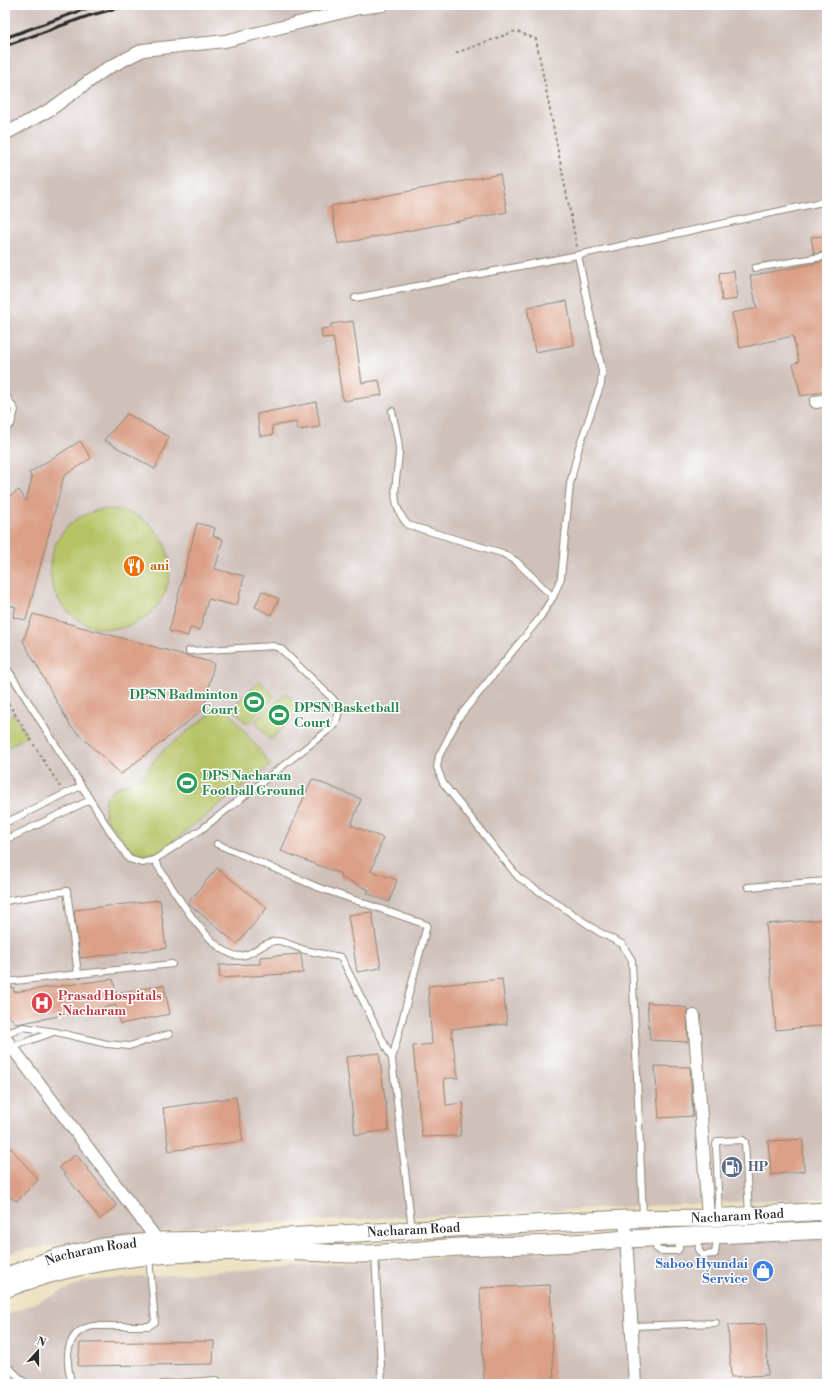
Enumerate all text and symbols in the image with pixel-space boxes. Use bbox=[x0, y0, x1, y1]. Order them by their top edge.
restaurant icon: ani bbox=[121, 553, 147, 579]
place label: ani bbox=[150, 558, 169, 574]
place label: DPSN Badminton Court bbox=[129, 687, 238, 718]
sports icon: DPSN Badminton Court bbox=[241, 689, 267, 715]
place label: DPSN Basketball Court bbox=[294, 700, 400, 731]
sports icon: DPSN Basketball Court bbox=[266, 702, 292, 728]
place label: DPS Nacharan Football Ground bbox=[202, 768, 305, 799]
sports icon: DPS Nacharan Football Ground bbox=[174, 770, 200, 796]
place label: Prasad Hospitals ,Nacharam bbox=[58, 988, 162, 1019]
hospital icon: Prasad Hospitals ,Nacharam bbox=[29, 990, 55, 1016]
fuel station icon: HP bbox=[719, 1154, 745, 1180]
place label: HP bbox=[748, 1159, 769, 1175]
street label: Nacharam Road bbox=[691, 1206, 785, 1226]
street label: Nacharam Road bbox=[367, 1220, 461, 1241]
street label: Nacharam Road bbox=[43, 1235, 138, 1269]
place label: Saboo Hyundai Service bbox=[655, 1256, 748, 1287]
shop icon: Saboo Hyundai Service bbox=[750, 1258, 776, 1284]
north arrow bbox=[18, 1331, 58, 1371]
text: N bbox=[35, 1335, 48, 1351]

